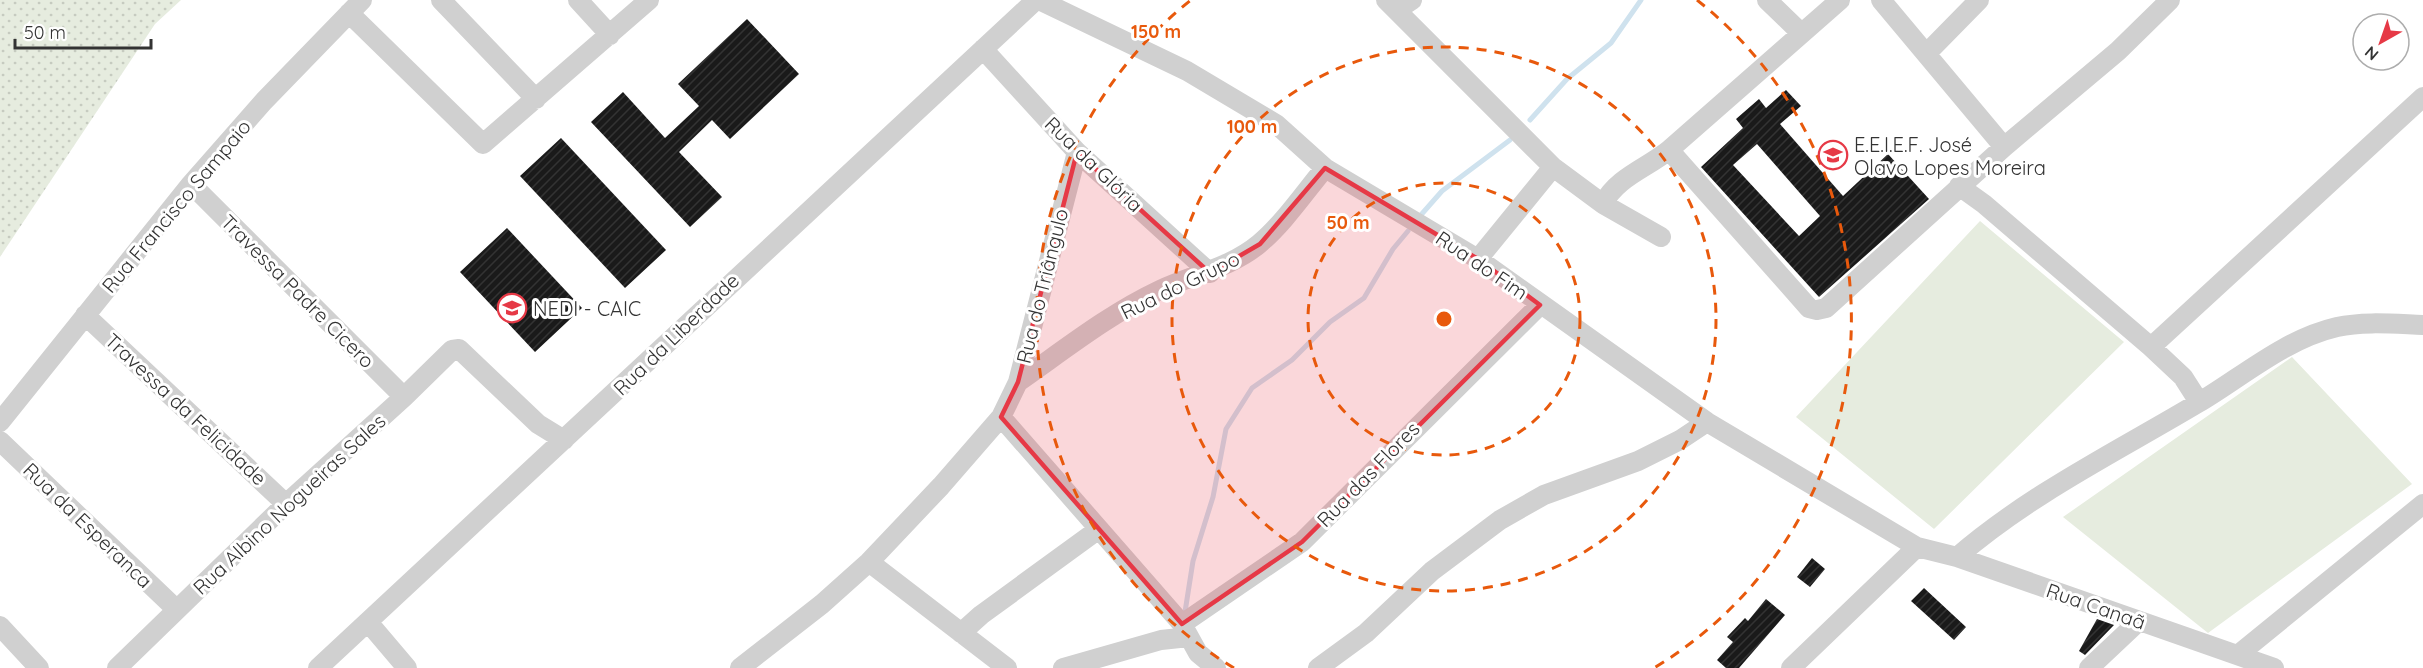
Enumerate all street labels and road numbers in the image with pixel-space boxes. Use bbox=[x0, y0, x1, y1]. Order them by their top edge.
street label: Rua da Glória bbox=[1040, 111, 1148, 217]
street label: Rua Francisco Sampaio bbox=[96, 114, 256, 298]
street label: Rua do Triângulo bbox=[1011, 206, 1073, 366]
street label: Travessa Padre Cicero bbox=[216, 209, 380, 373]
street label: Rua do Fim bbox=[1431, 225, 1533, 305]
street label: Rua do Grupo bbox=[1117, 245, 1243, 325]
street label: Rua da Liberdade bbox=[608, 268, 744, 400]
street label: Travessa da Felicidade bbox=[100, 328, 272, 490]
street label: Rua Albino Nogueiras Sales bbox=[188, 408, 390, 600]
street label: Rua das Flores bbox=[1311, 416, 1425, 532]
street label: Rua da Esperanca bbox=[18, 457, 158, 593]
street label: Rua Canaã bbox=[2043, 577, 2149, 635]

